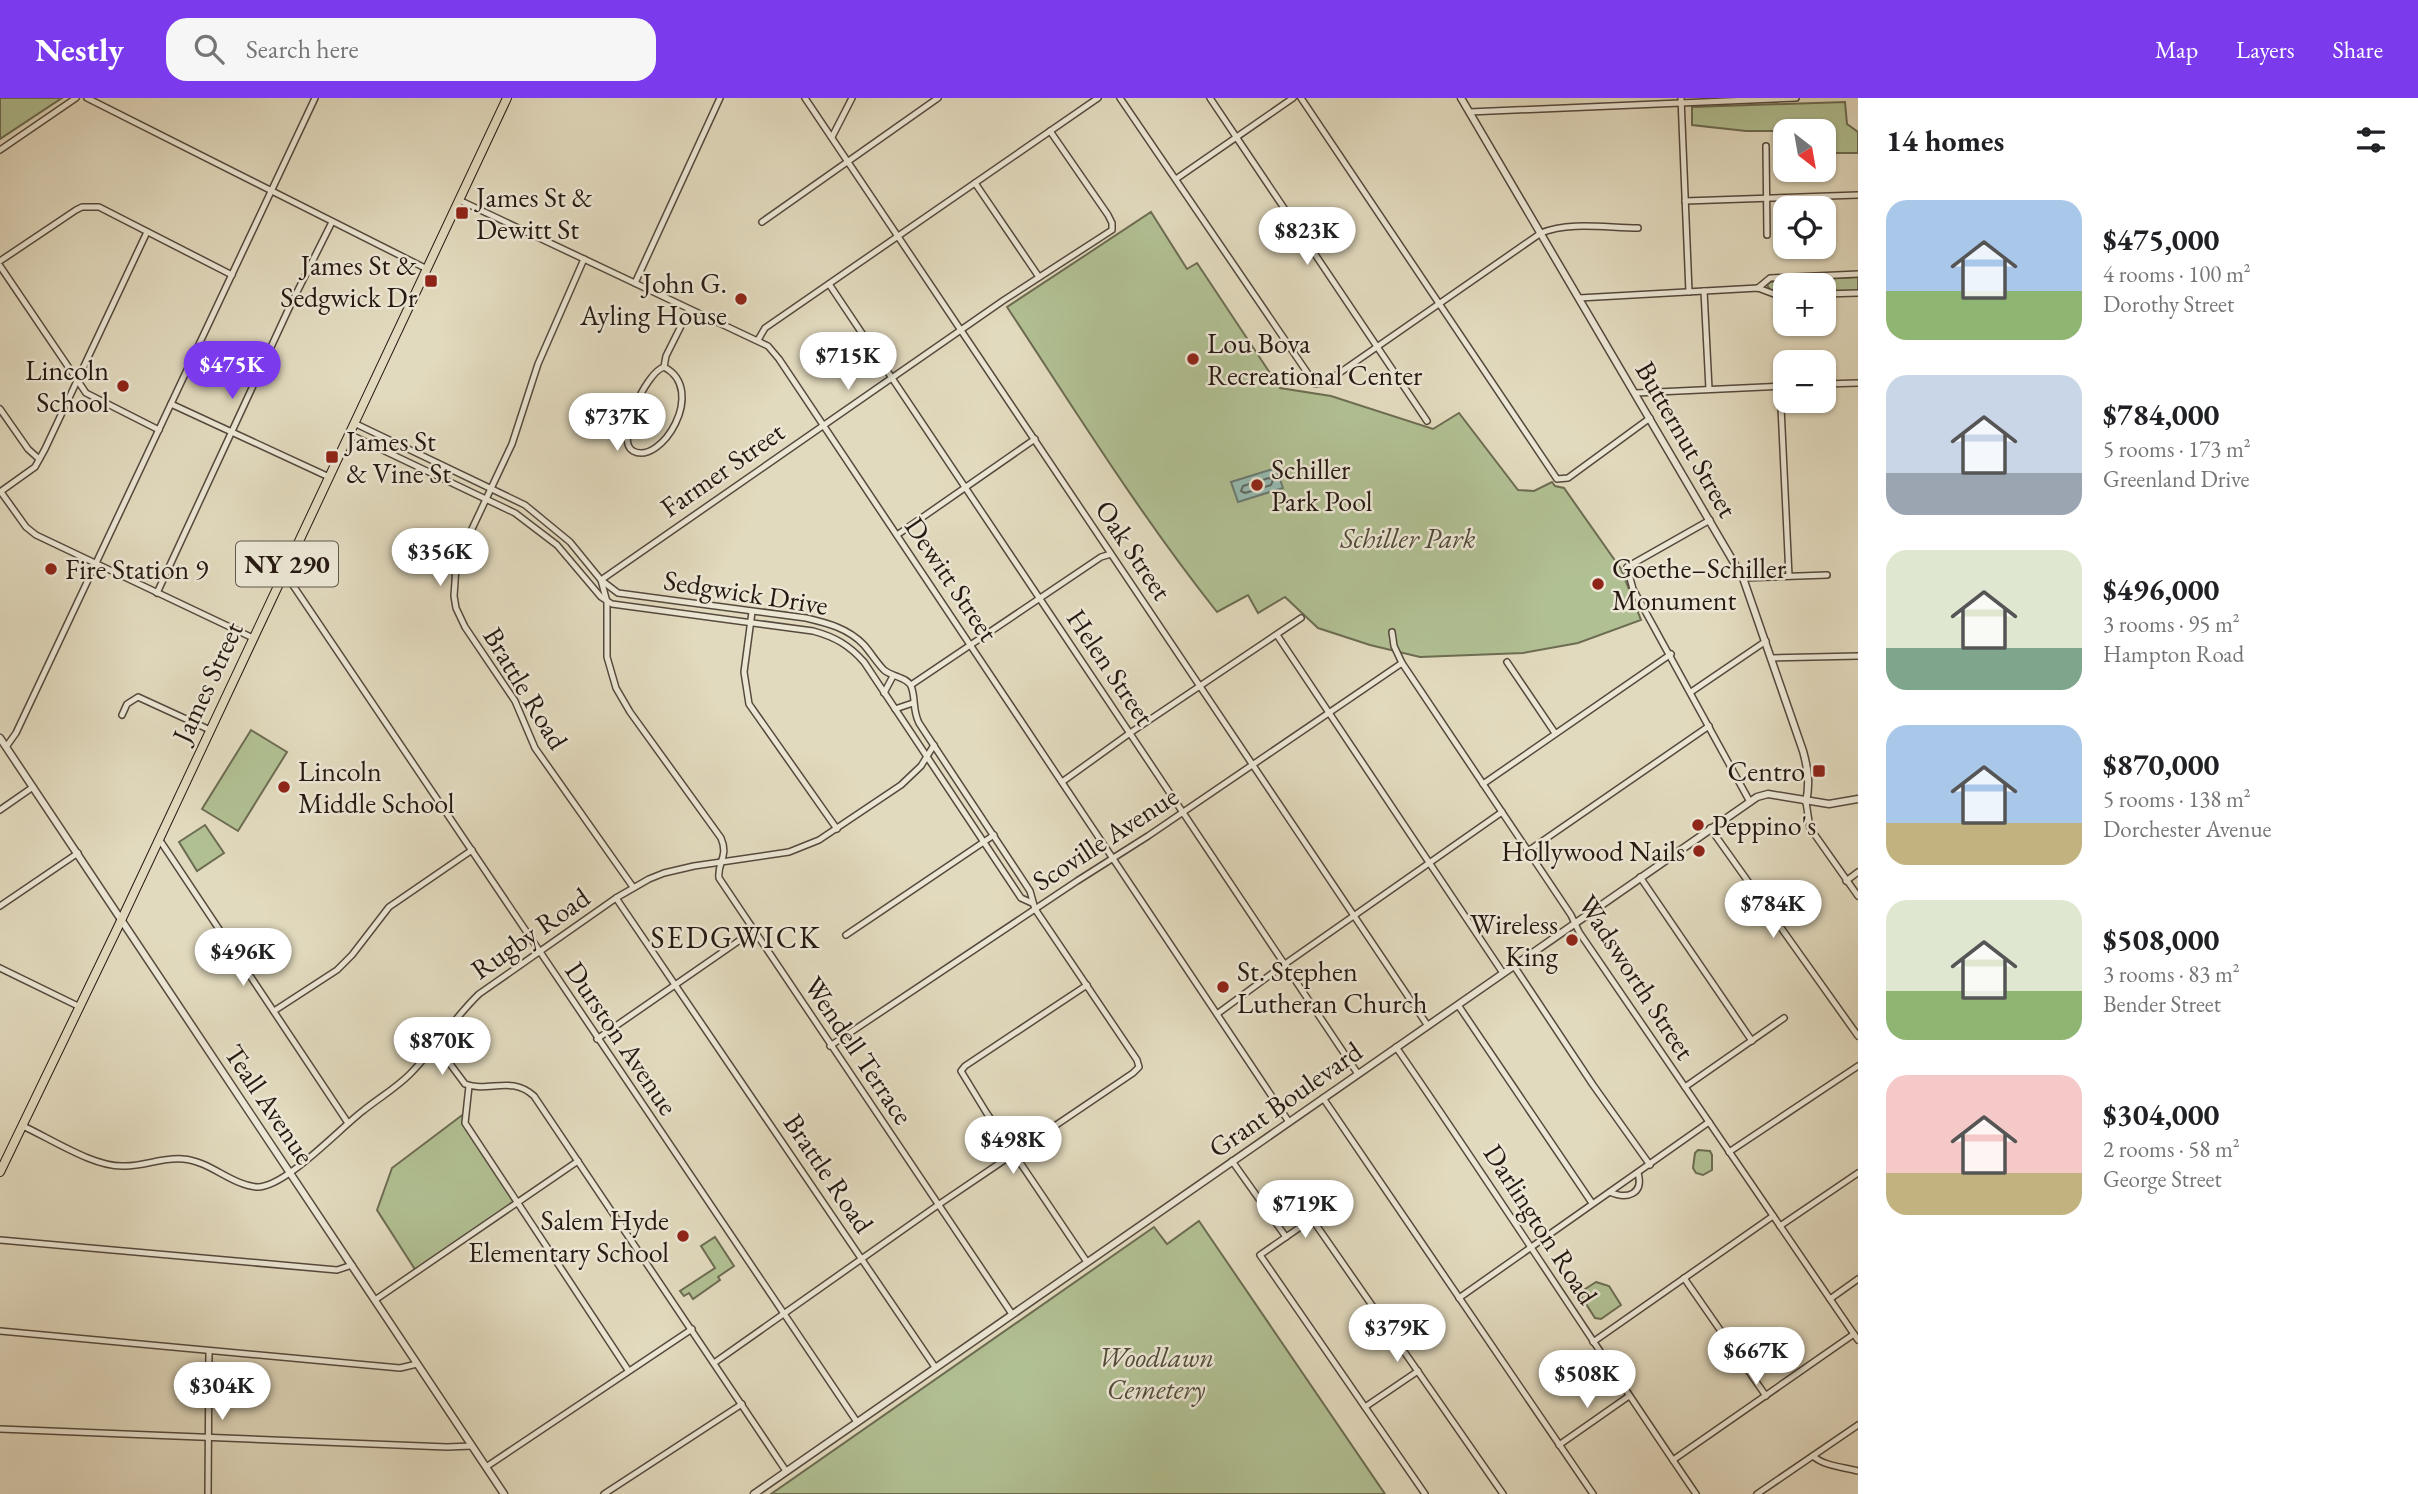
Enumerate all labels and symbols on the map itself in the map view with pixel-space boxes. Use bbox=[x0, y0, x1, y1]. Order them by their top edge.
north arrow bbox=[1773, 119, 1836, 182]
place label: James St & Dewitt St bbox=[474, 179, 593, 247]
marker: James St & Dewitt St bbox=[454, 205, 470, 221]
pin: $823K bbox=[1258, 208, 1356, 267]
place label: James St & Sedgwick Dr bbox=[280, 247, 418, 315]
place label: John G. Ayling House bbox=[579, 265, 727, 333]
marker: James St & Sedgwick Dr bbox=[423, 273, 439, 289]
marker: John G. Ayling House bbox=[733, 291, 749, 307]
place label: Lou Bova Recreational Center bbox=[1207, 325, 1423, 393]
pin: $715K bbox=[799, 332, 897, 392]
pin: $475K bbox=[183, 342, 281, 401]
marker: Lou Bova Recreational Center bbox=[1185, 351, 1201, 367]
place label: Lincoln School bbox=[25, 352, 109, 420]
street label: Butternut Street bbox=[1628, 354, 1746, 524]
marker: Lincoln School bbox=[115, 378, 131, 394]
pin: $737K bbox=[568, 394, 666, 453]
street label: Farmer Street bbox=[653, 413, 791, 525]
place label: James St & Vine St bbox=[344, 423, 451, 491]
marker: James St & Vine St bbox=[324, 449, 340, 465]
place label: Schiller Park Pool bbox=[1271, 451, 1373, 519]
marker: Schiller Park Pool bbox=[1249, 477, 1265, 493]
street label: Oak Street bbox=[1088, 493, 1181, 607]
street label: Dewitt Street bbox=[897, 510, 1007, 648]
park label: Schiller Park bbox=[1340, 520, 1476, 556]
pin: $356K bbox=[391, 528, 489, 588]
road number: NY 290 bbox=[236, 542, 338, 586]
place label: Goethe–Schiller Monument bbox=[1612, 550, 1787, 618]
place label: Fire Station 9 bbox=[65, 551, 208, 587]
marker: Fire Station 9 bbox=[43, 561, 59, 577]
street label: Sedgwick Drive bbox=[661, 561, 831, 623]
marker: Goethe–Schiller Monument bbox=[1590, 576, 1606, 592]
street label: Helen Street bbox=[1059, 602, 1163, 732]
street label: James Street bbox=[162, 615, 251, 750]
street label: Brattle Road bbox=[475, 620, 577, 756]
place label: Lincoln Middle School bbox=[298, 753, 455, 821]
place label: Centro bbox=[1727, 753, 1805, 789]
marker: Centro bbox=[1811, 763, 1827, 779]
street label: Scoville Avenue bbox=[1025, 777, 1185, 899]
marker: Lincoln Middle School bbox=[276, 779, 292, 795]
place label: Peppino's bbox=[1712, 807, 1816, 843]
marker: Peppino's bbox=[1690, 817, 1706, 833]
place label: Hollywood Nails bbox=[1501, 833, 1685, 869]
marker: Hollywood Nails bbox=[1691, 843, 1707, 859]
street label: Rugby Road bbox=[464, 878, 597, 987]
pin: $784K bbox=[1724, 880, 1822, 940]
street label: Wadsworth Street bbox=[1570, 888, 1704, 1066]
place label: Wireless King bbox=[1470, 906, 1559, 974]
district label: SEDGWICK bbox=[651, 918, 821, 957]
pin: $496K bbox=[194, 928, 292, 988]
marker: Wireless King bbox=[1564, 932, 1580, 948]
place label: St. Stephen Lutheran Church bbox=[1237, 953, 1427, 1021]
street label: Durston Avenue bbox=[557, 954, 687, 1122]
street label: Wendell Terrace bbox=[796, 969, 922, 1131]
marker: St. Stephen Lutheran Church bbox=[1215, 979, 1231, 995]
pin: $870K bbox=[393, 1018, 491, 1077]
street label: Grant Boulevard bbox=[1201, 1032, 1369, 1165]
street label: Teall Avenue bbox=[217, 1037, 323, 1171]
street label: Brattle Road bbox=[776, 1106, 883, 1240]
pin: $498K bbox=[964, 1116, 1062, 1176]
street label: Darlington Road bbox=[1476, 1137, 1607, 1312]
pin: $719K bbox=[1256, 1180, 1354, 1240]
place label: Salem Hyde Elementary School bbox=[468, 1202, 669, 1270]
marker: Salem Hyde Elementary School bbox=[675, 1228, 691, 1244]
pin: $379K bbox=[1348, 1304, 1446, 1364]
pin: $667K bbox=[1707, 1328, 1805, 1387]
park label: Woodlawn Cemetery bbox=[1098, 1339, 1214, 1407]
pin: $508K bbox=[1538, 1350, 1636, 1410]
pin: $304K bbox=[173, 1362, 271, 1422]

